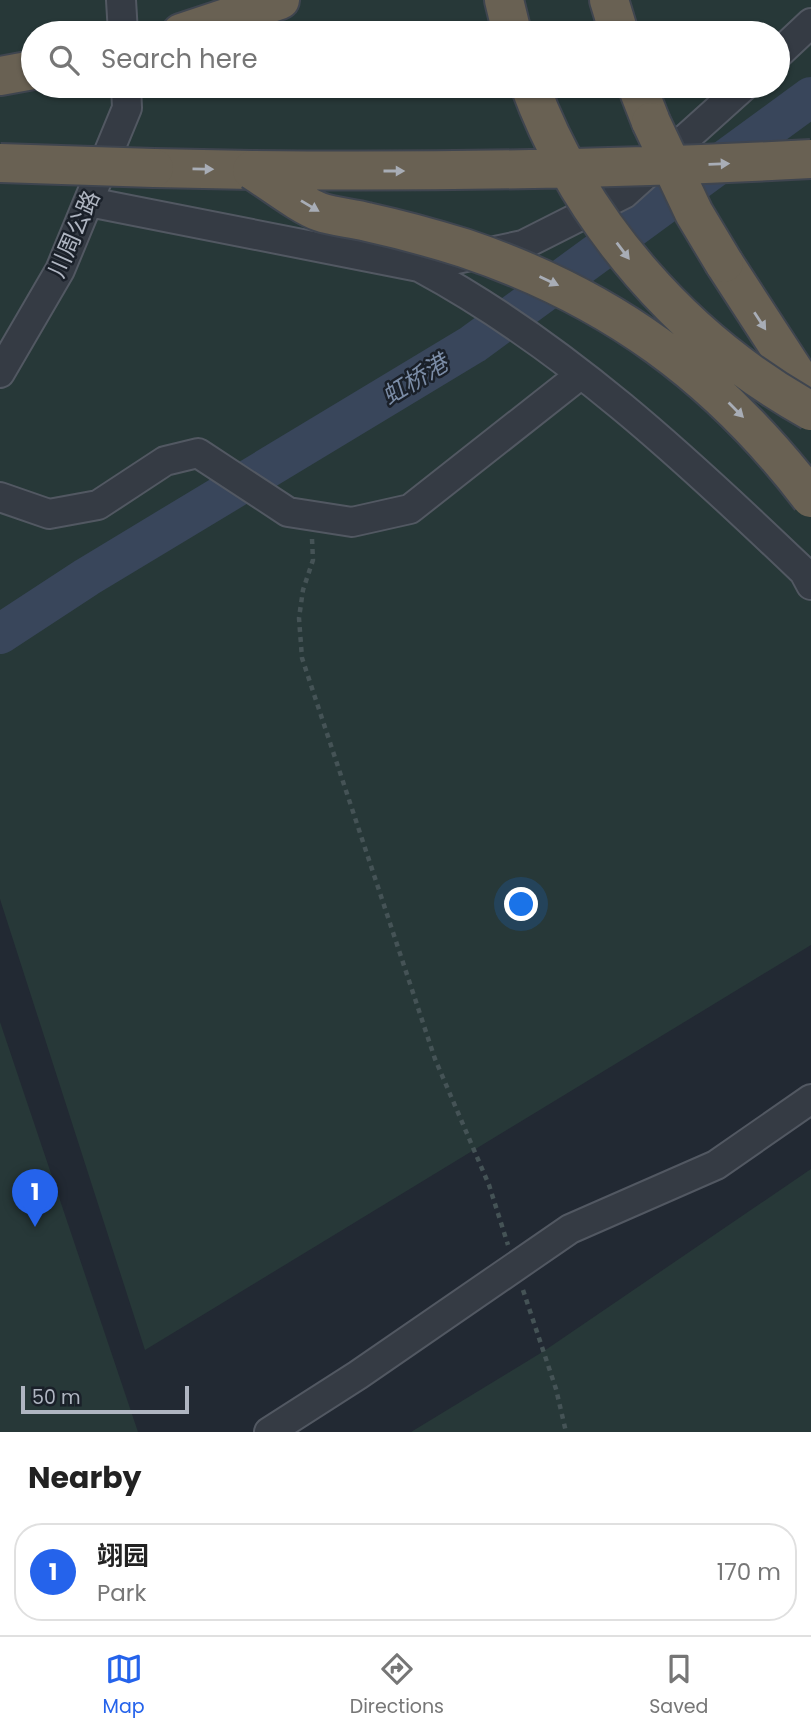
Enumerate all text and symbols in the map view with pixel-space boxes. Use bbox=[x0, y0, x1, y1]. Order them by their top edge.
search box bbox=[21, 21, 790, 98]
icon: search bbox=[45, 41, 83, 79]
text: Search here bbox=[101, 41, 258, 77]
one-way arrow bbox=[709, 158, 731, 169]
one-way arrow bbox=[192, 163, 214, 174]
one-way arrow bbox=[383, 165, 405, 177]
street label: 川周公路 bbox=[41, 185, 107, 283]
one-way arrow bbox=[301, 200, 320, 212]
one-way arrow bbox=[616, 242, 630, 260]
one-way arrow bbox=[539, 276, 560, 287]
one-way arrow bbox=[753, 311, 766, 330]
water label: 虹桥港 bbox=[375, 345, 457, 413]
one-way arrow bbox=[727, 402, 744, 419]
your location bbox=[504, 887, 538, 921]
pin: 1 bbox=[12, 1169, 58, 1227]
scale bar bbox=[21, 1383, 189, 1415]
text: 50 m bbox=[32, 1384, 81, 1411]
text: Nearby bbox=[28, 1456, 142, 1499]
text: 翊园 bbox=[97, 1538, 149, 1574]
text: 1 bbox=[49, 1556, 57, 1588]
text: 170 m bbox=[717, 1556, 781, 1588]
text: Park bbox=[97, 1577, 146, 1609]
tab: Map bbox=[103, 1650, 145, 1721]
tab: Directions bbox=[350, 1650, 444, 1721]
tab: Saved bbox=[649, 1650, 708, 1721]

